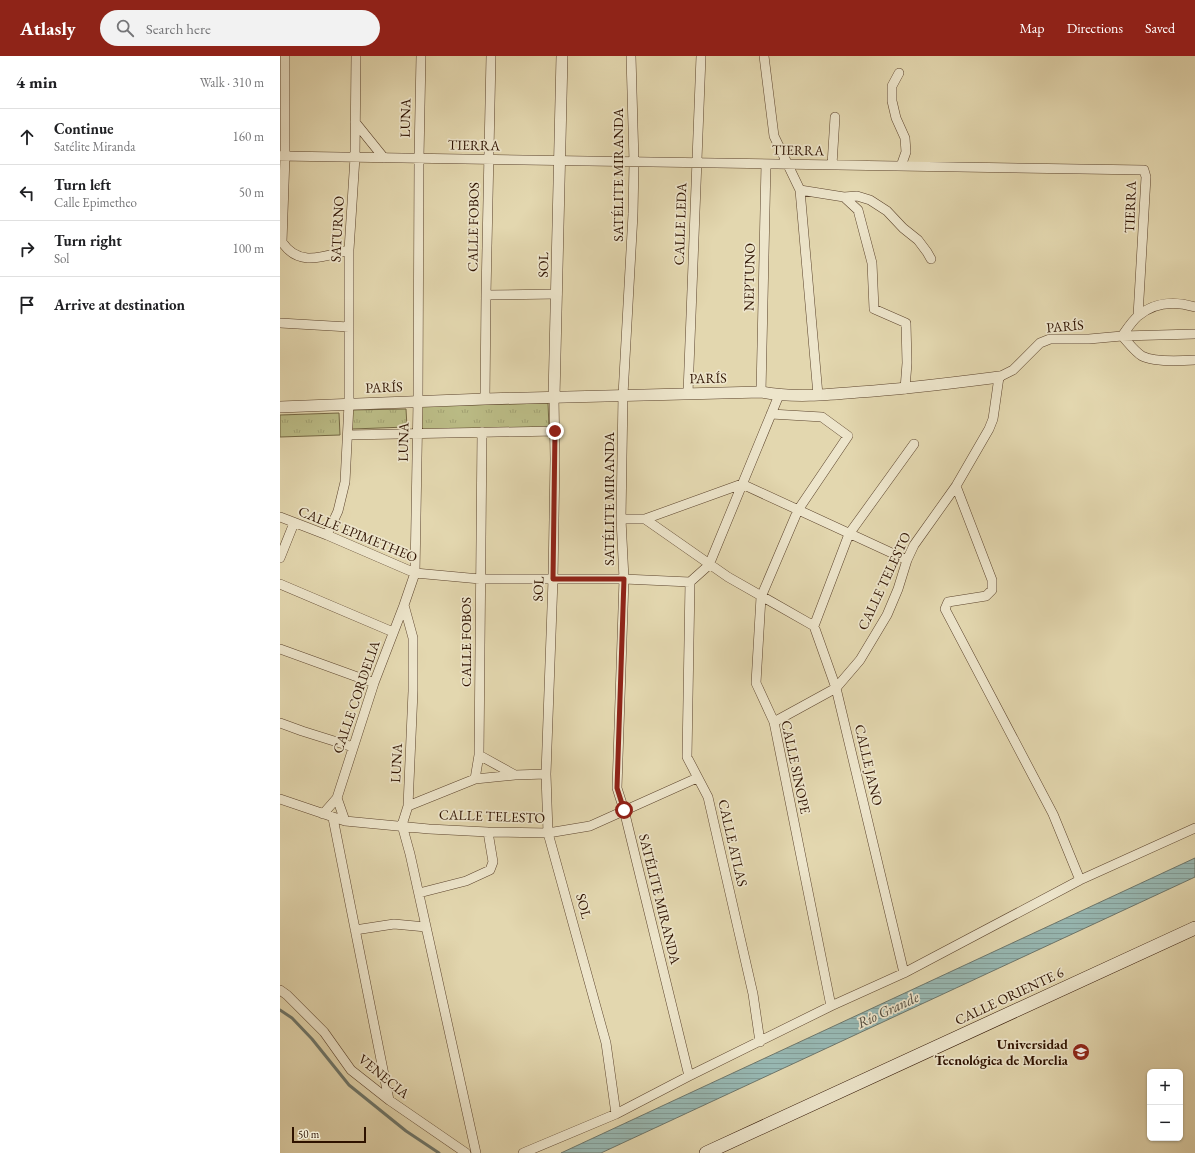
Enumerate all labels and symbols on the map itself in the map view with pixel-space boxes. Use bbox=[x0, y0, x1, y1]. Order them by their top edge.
street label: LUNA bbox=[396, 98, 414, 138]
street label: SATÉLITE MIRANDA bbox=[609, 108, 627, 242]
street label: TIERRA bbox=[448, 136, 501, 154]
street label: TIERRA bbox=[772, 141, 825, 159]
street label: TIERRA bbox=[1120, 180, 1140, 233]
street label: CALLE FOBOS bbox=[463, 182, 483, 272]
street label: CALLE LEDA bbox=[670, 182, 690, 266]
street label: SATURNO bbox=[326, 195, 348, 263]
street label: NEPTUNO bbox=[739, 242, 759, 311]
street label: SOL bbox=[534, 251, 552, 278]
street label: PARÍS bbox=[1046, 315, 1084, 337]
street label: PARÍS bbox=[689, 369, 727, 387]
street label: PARÍS bbox=[365, 377, 403, 397]
street label: LUNA bbox=[394, 422, 412, 462]
route end bbox=[546, 422, 564, 440]
street label: SATÉLITE MIRANDA bbox=[600, 432, 618, 566]
street label: CALLE EPIMETHEO bbox=[296, 502, 420, 566]
street label: CALLE TELESTO bbox=[853, 529, 915, 633]
street label: SOL bbox=[529, 575, 547, 602]
street label: CALLE FOBOS bbox=[457, 597, 475, 687]
street label: CALLE CORDELIA bbox=[328, 638, 384, 756]
street label: CALLE SINOPE bbox=[777, 718, 815, 816]
street label: CALLE JANO bbox=[851, 723, 887, 808]
street label: LUNA bbox=[386, 743, 406, 783]
street label: CALLE ATLAS bbox=[714, 798, 752, 888]
route start bbox=[615, 801, 633, 819]
street label: CALLE TELESTO bbox=[439, 805, 546, 827]
street label: SATÉLITE MIRANDA bbox=[635, 832, 685, 966]
street label: SOL bbox=[572, 891, 596, 921]
street label: CALLE ORIENTE 6 bbox=[952, 963, 1066, 1029]
water label: Río Grande bbox=[854, 987, 923, 1032]
place label: Universidad Tecnológica de Morelia bbox=[934, 1035, 1069, 1069]
school or university icon: Universidad Tecnológica de Morelia bbox=[1071, 1042, 1091, 1062]
street label: VENECIA bbox=[355, 1050, 413, 1102]
scale bar bbox=[292, 1125, 366, 1144]

